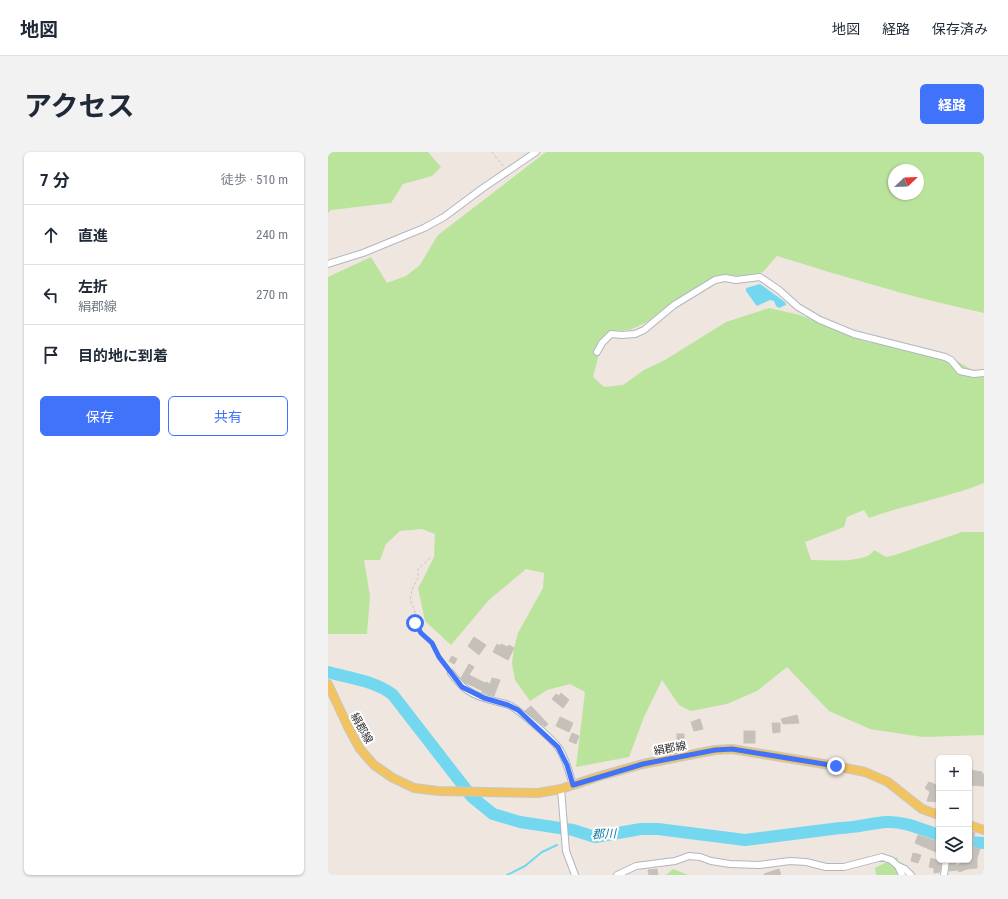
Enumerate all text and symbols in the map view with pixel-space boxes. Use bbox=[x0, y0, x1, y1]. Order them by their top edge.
text: 地図 bbox=[20, 18, 58, 41]
text: 地図 bbox=[832, 21, 860, 37]
text: 経路 bbox=[882, 21, 910, 37]
text: 保存済み bbox=[932, 21, 988, 37]
button: 経路 bbox=[920, 84, 984, 124]
text: アクセス bbox=[24, 90, 135, 123]
north arrow bbox=[888, 164, 924, 200]
text: 7 分 bbox=[40, 170, 70, 190]
text: 徒歩 · 510 m bbox=[221, 172, 288, 187]
icon: ahead bbox=[40, 224, 62, 246]
text: 直進 bbox=[78, 227, 108, 245]
text: 240 m bbox=[256, 227, 288, 242]
text: 左折 bbox=[78, 278, 108, 296]
icon: left bbox=[40, 284, 62, 306]
text: 270 m bbox=[256, 287, 288, 302]
text: 絹郡線 bbox=[78, 299, 117, 314]
icon: arrive bbox=[40, 344, 62, 366]
text: 目的地に到着 bbox=[78, 347, 168, 365]
button: 保存 bbox=[40, 396, 160, 436]
button: 共有 bbox=[168, 396, 288, 436]
route start bbox=[406, 614, 424, 632]
street label: 絹郡線 bbox=[348, 711, 375, 746]
street label: 絹郡線 bbox=[653, 739, 688, 758]
map controls bbox=[936, 755, 972, 863]
button: + bbox=[936, 755, 972, 791]
route end bbox=[827, 757, 845, 775]
button: − bbox=[936, 791, 972, 827]
water label: 郡川 bbox=[592, 827, 618, 841]
button: layers bbox=[936, 827, 972, 863]

